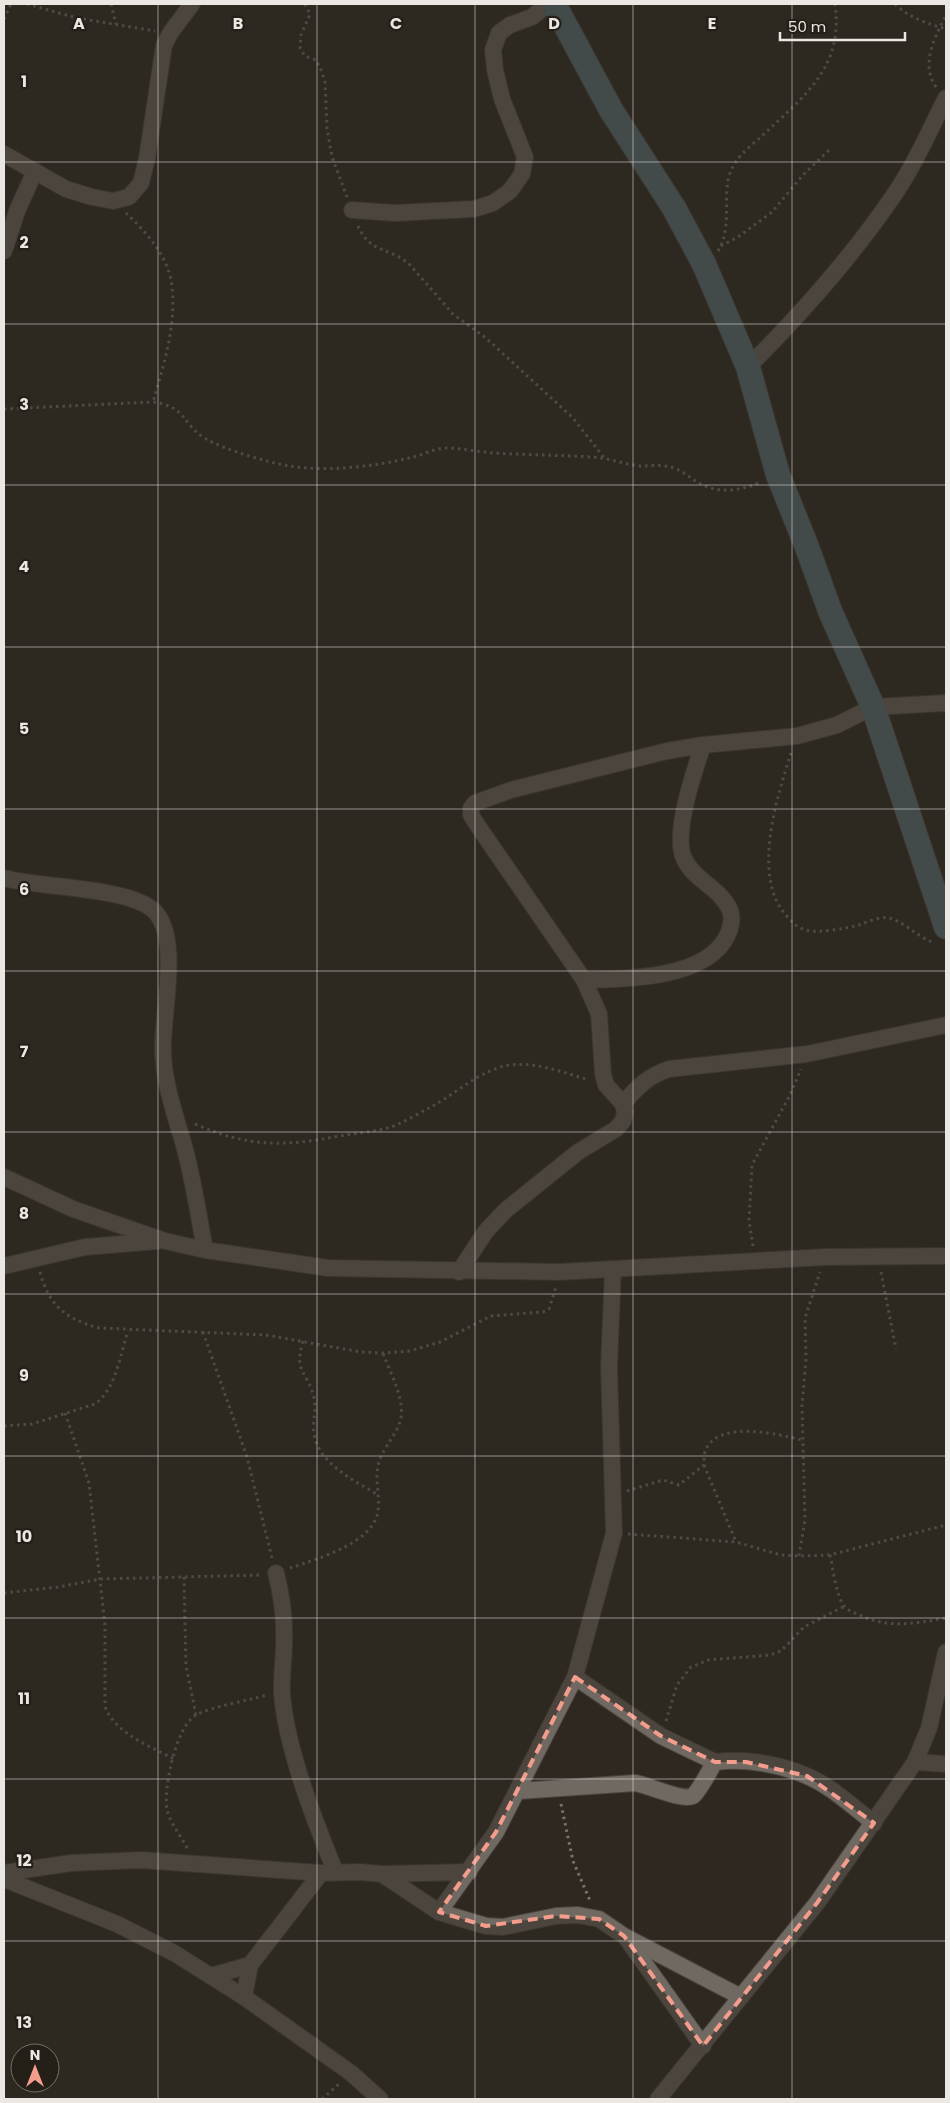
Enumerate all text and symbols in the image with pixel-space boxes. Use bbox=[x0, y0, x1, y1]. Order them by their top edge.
scale bar bbox=[780, 10, 905, 42]
text: A bbox=[73, 12, 85, 35]
text: B bbox=[233, 12, 243, 35]
text: C bbox=[390, 12, 402, 35]
text: D bbox=[548, 12, 560, 35]
text: E bbox=[708, 12, 716, 35]
text: 50 m bbox=[788, 16, 826, 37]
text: 1 bbox=[21, 70, 27, 93]
text: 2 bbox=[19, 231, 29, 254]
text: 3 bbox=[19, 393, 29, 416]
text: 4 bbox=[19, 555, 30, 578]
text: 5 bbox=[19, 717, 29, 740]
text: 6 bbox=[19, 878, 29, 901]
text: 7 bbox=[20, 1040, 29, 1063]
text: 8 bbox=[19, 1202, 29, 1225]
text: 9 bbox=[19, 1364, 29, 1387]
text: 10 bbox=[16, 1525, 32, 1548]
text: 11 bbox=[18, 1687, 30, 1710]
text: 12 bbox=[16, 1849, 32, 1872]
text: 13 bbox=[16, 2011, 32, 2034]
north arrow bbox=[10, 2043, 60, 2093]
text: N bbox=[30, 2045, 40, 2065]

